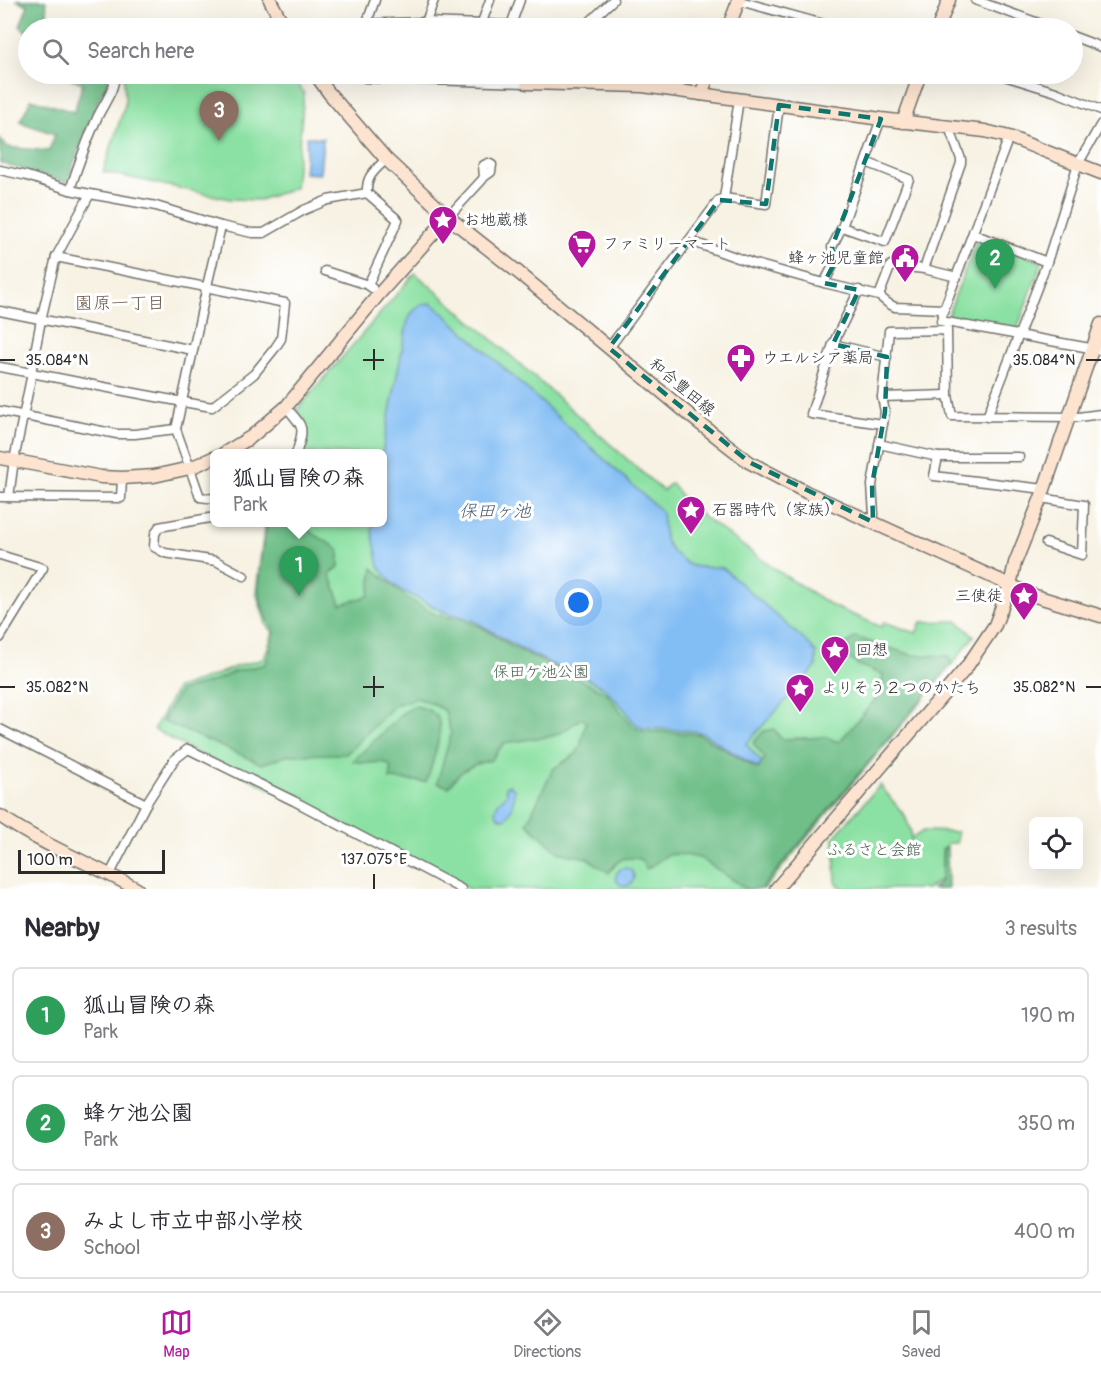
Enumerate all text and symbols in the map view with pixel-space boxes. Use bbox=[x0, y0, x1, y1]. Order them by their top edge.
search box bbox=[18, 18, 1083, 84]
icon: search bbox=[39, 35, 72, 68]
text: Search here bbox=[87, 37, 194, 65]
pin: 3 bbox=[200, 92, 238, 141]
place icon: お地蔵様 bbox=[427, 204, 459, 246]
place label: お地蔵様 bbox=[464, 210, 528, 230]
supermarket icon: ファミリーマート bbox=[566, 228, 598, 270]
place label: ファミリーマート bbox=[603, 234, 731, 254]
pin: 2 bbox=[976, 240, 1014, 289]
public building icon: 蜂ヶ池児童館 bbox=[889, 242, 921, 284]
place label: 蜂ヶ池児童館 bbox=[788, 248, 884, 268]
district label: 園原一丁目 bbox=[75, 292, 165, 315]
pharmacy icon: ウエルシア薬局 bbox=[725, 342, 757, 384]
place label: ウエルシア薬局 bbox=[762, 348, 874, 368]
text: 35.084°N bbox=[25, 351, 89, 370]
text: 35.084°N bbox=[1012, 351, 1076, 370]
street label: 和合豊田線 bbox=[645, 354, 719, 420]
popup bbox=[210, 449, 387, 527]
text: 狐山冒険の森 bbox=[232, 464, 365, 492]
text: Park bbox=[232, 492, 268, 517]
place icon: 石器時代（家族） bbox=[675, 494, 707, 536]
water label: 保田ヶ池 bbox=[459, 500, 532, 523]
place label: 石器時代（家族） bbox=[712, 500, 840, 520]
pin: 1 bbox=[280, 546, 318, 596]
place icon: 三使徒 bbox=[1008, 580, 1040, 622]
place label: 三使徒 bbox=[955, 586, 1003, 606]
your location bbox=[564, 588, 593, 617]
place icon: 回想 bbox=[819, 634, 851, 676]
place label: 回想 bbox=[856, 640, 888, 660]
park label: 保田ケ池公園 bbox=[493, 662, 589, 682]
place icon: よりそう２つのかたち bbox=[784, 672, 816, 714]
text: 35.082°N bbox=[26, 678, 88, 697]
place label: よりそう２つのかたち bbox=[821, 678, 981, 698]
text: 35.082°N bbox=[1013, 678, 1075, 697]
map controls bbox=[1029, 817, 1083, 871]
button: locate bbox=[1029, 817, 1083, 871]
park label: ふるさと会館 bbox=[826, 840, 922, 860]
scale bar bbox=[18, 847, 165, 874]
text: 100 m bbox=[27, 850, 73, 870]
text: 137.075°E bbox=[341, 850, 407, 869]
text: Nearby bbox=[24, 912, 100, 944]
text: 3 results bbox=[1005, 916, 1077, 941]
text: 狐山冒険の森 bbox=[83, 991, 215, 1019]
text: 1 bbox=[42, 1003, 49, 1028]
text: 190 m bbox=[1021, 1003, 1075, 1028]
text: Park bbox=[83, 1019, 118, 1044]
text: 蜂ケ池公園 bbox=[83, 1099, 193, 1127]
text: 2 bbox=[40, 1111, 51, 1136]
text: 350 m bbox=[1017, 1111, 1075, 1136]
text: Park bbox=[83, 1127, 118, 1152]
text: みよし市立中部小学校 bbox=[83, 1207, 303, 1235]
text: 3 bbox=[40, 1219, 51, 1244]
text: 400 m bbox=[1014, 1219, 1075, 1244]
text: School bbox=[83, 1235, 140, 1260]
tab: Map bbox=[160, 1306, 193, 1362]
tab: Directions bbox=[513, 1306, 581, 1362]
tab: Saved bbox=[901, 1306, 941, 1362]

